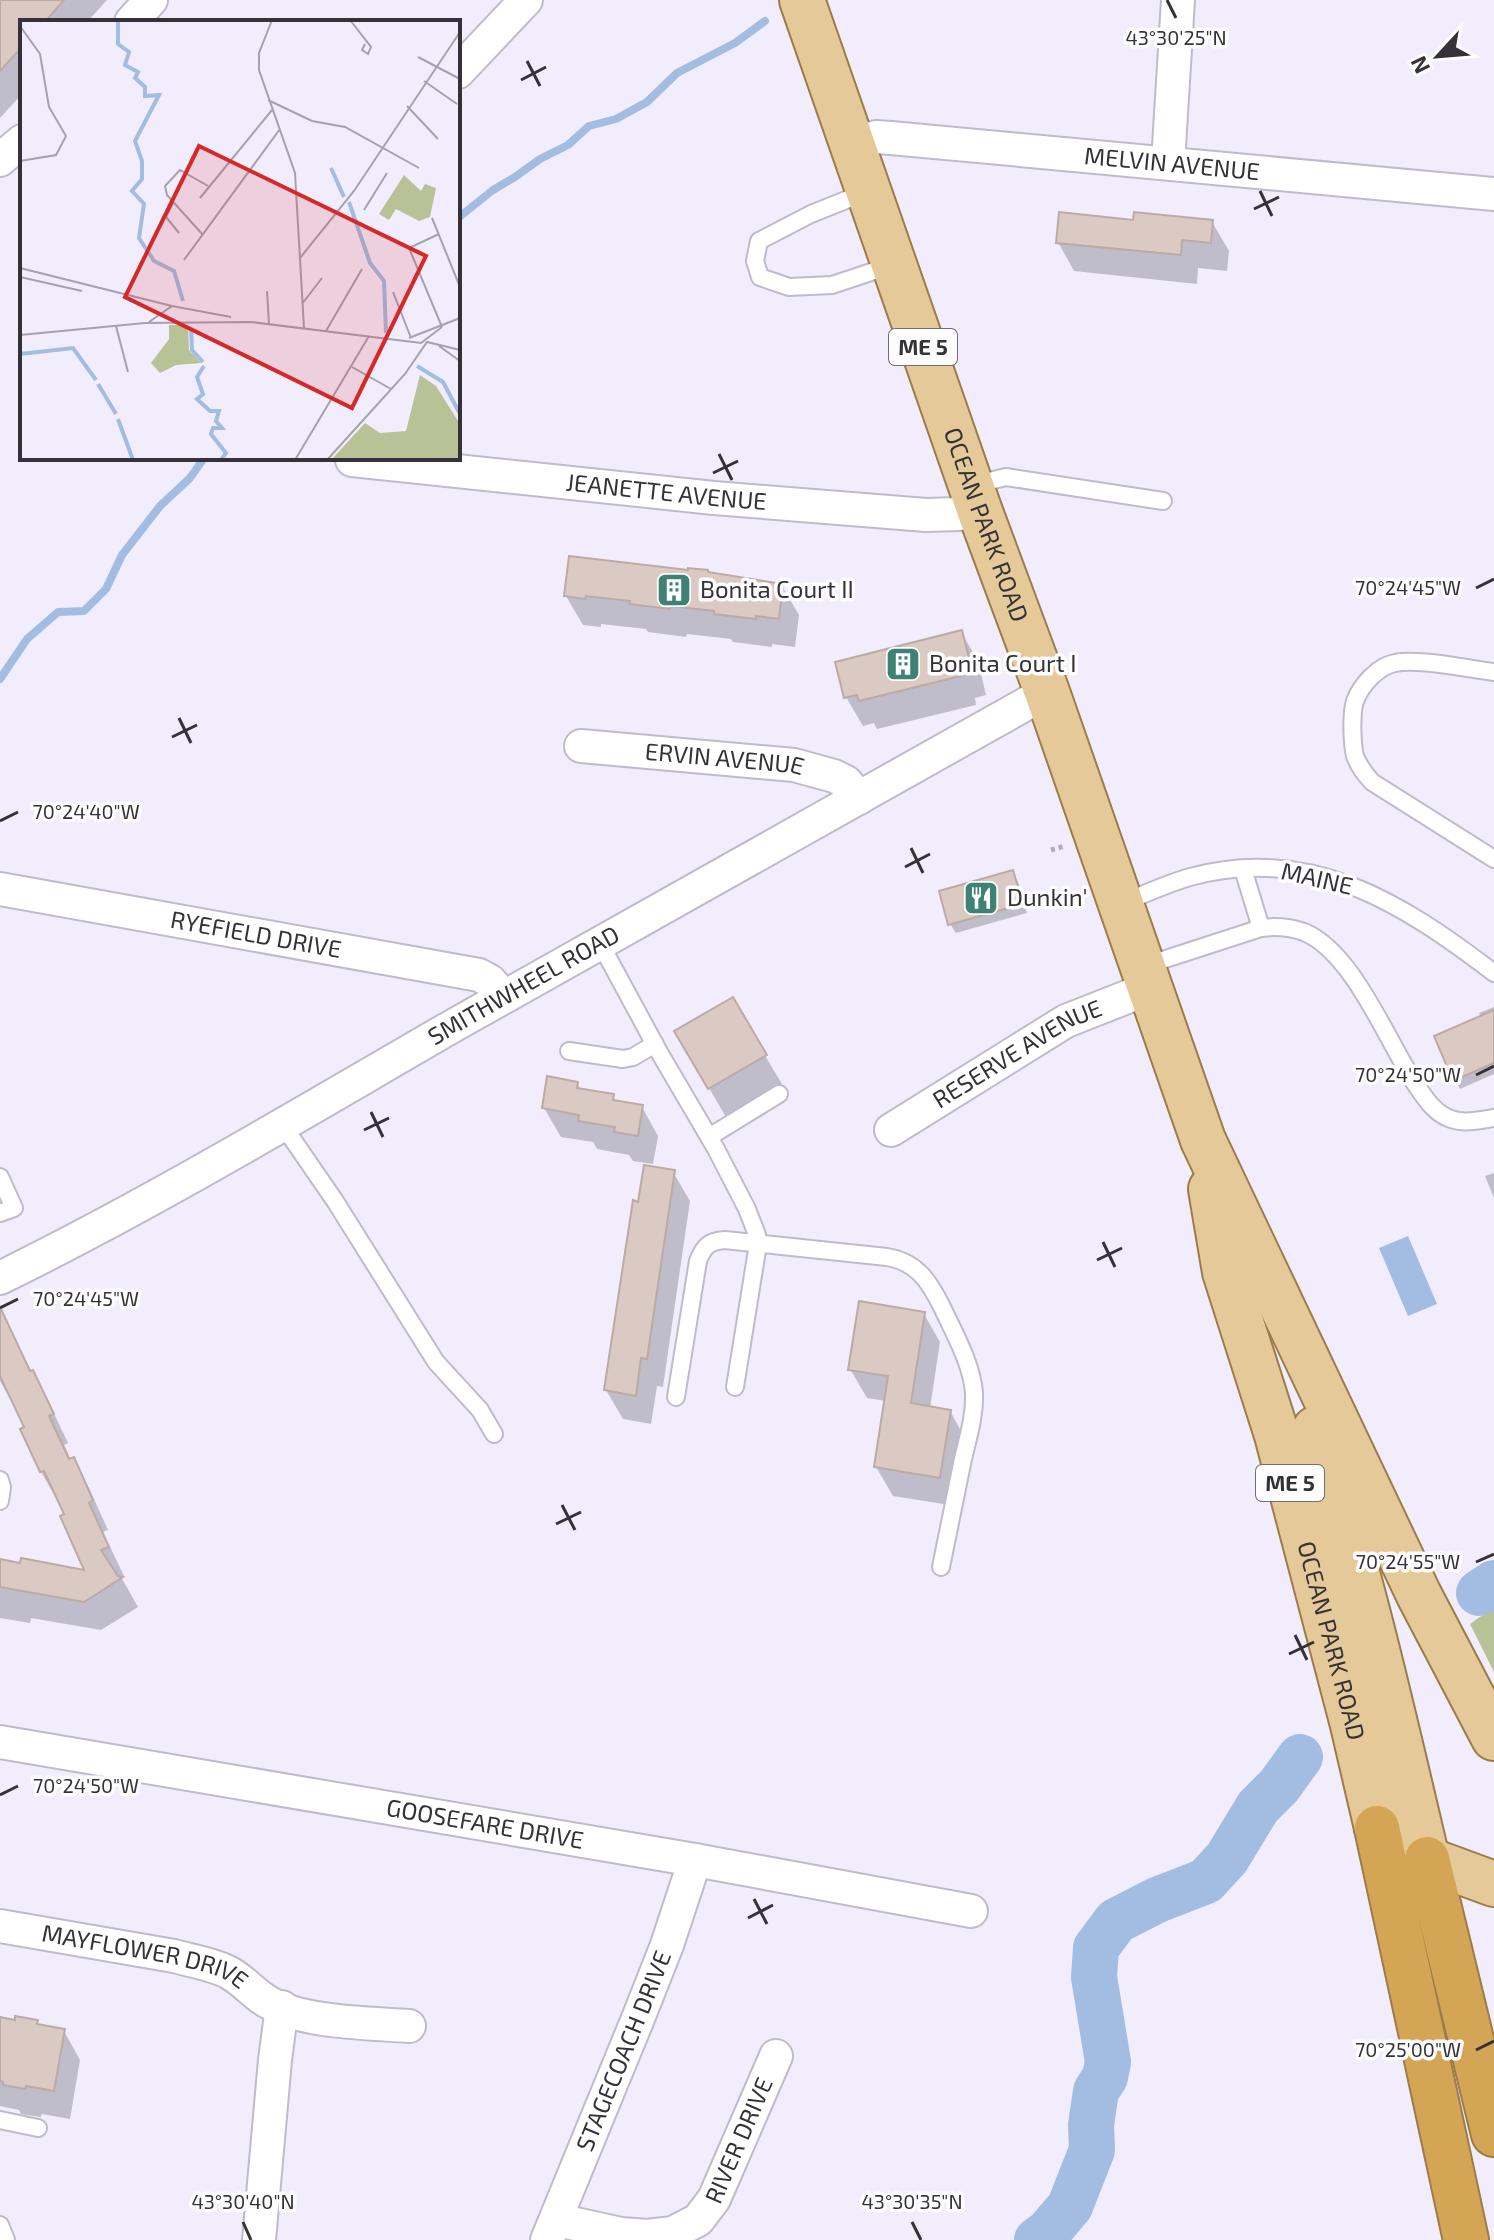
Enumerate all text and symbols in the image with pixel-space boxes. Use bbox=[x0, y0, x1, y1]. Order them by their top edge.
north arrow bbox=[1398, 16, 1478, 96]
inset map bbox=[20, 20, 460, 460]
text: 43°30'25"N bbox=[1125, 25, 1227, 49]
text: N bbox=[1404, 52, 1434, 78]
street label: MELVIN AVENUE bbox=[1083, 140, 1261, 185]
road number: ME 5 bbox=[889, 329, 957, 365]
street label: OCEAN PARK ROAD bbox=[939, 423, 1036, 625]
street label: JEANETTE AVENUE bbox=[565, 467, 768, 515]
building icon: Bonita Court II bbox=[655, 571, 693, 609]
place label: Bonita Court II bbox=[700, 574, 854, 603]
text: 70°24'45"W bbox=[1355, 575, 1461, 599]
building icon: Bonita Court I bbox=[884, 645, 922, 683]
place label: Bonita Court I bbox=[929, 648, 1076, 677]
street label: ERVIN AVENUE bbox=[644, 736, 808, 780]
text: 70°24'40"W bbox=[32, 799, 140, 823]
street label: MAINE bbox=[1279, 855, 1356, 900]
restaurant icon: Dunkin' bbox=[962, 879, 1000, 917]
place label: Dunkin' bbox=[1007, 882, 1087, 911]
street label: RYEFIELD DRIVE bbox=[168, 904, 344, 963]
street label: SMITHWHEEL ROAD bbox=[422, 919, 624, 1050]
street label: RESERVE AVENUE bbox=[927, 992, 1106, 1113]
text: 70°24'50"W bbox=[1355, 1062, 1461, 1086]
text: 70°24'45"W bbox=[33, 1286, 139, 1310]
road number: ME 5 bbox=[1256, 1465, 1324, 1501]
street label: OCEAN PARK ROAD bbox=[1292, 1538, 1372, 1743]
text: 70°24'55"W bbox=[1356, 1549, 1460, 1573]
text: 70°24'50"W bbox=[33, 1773, 139, 1797]
street label: GOOSEFARE DRIVE bbox=[385, 1792, 586, 1854]
street label: MAYFLOWER DRIVE bbox=[40, 1917, 255, 1994]
street label: STAGECOACH DRIVE bbox=[569, 1946, 676, 2155]
text: 70°25'00"W bbox=[1355, 2037, 1461, 2061]
street label: RIVER DRIVE bbox=[698, 2072, 778, 2208]
text: 43°30'40"N bbox=[191, 2189, 295, 2213]
text: 43°30'35"N bbox=[861, 2189, 963, 2213]

